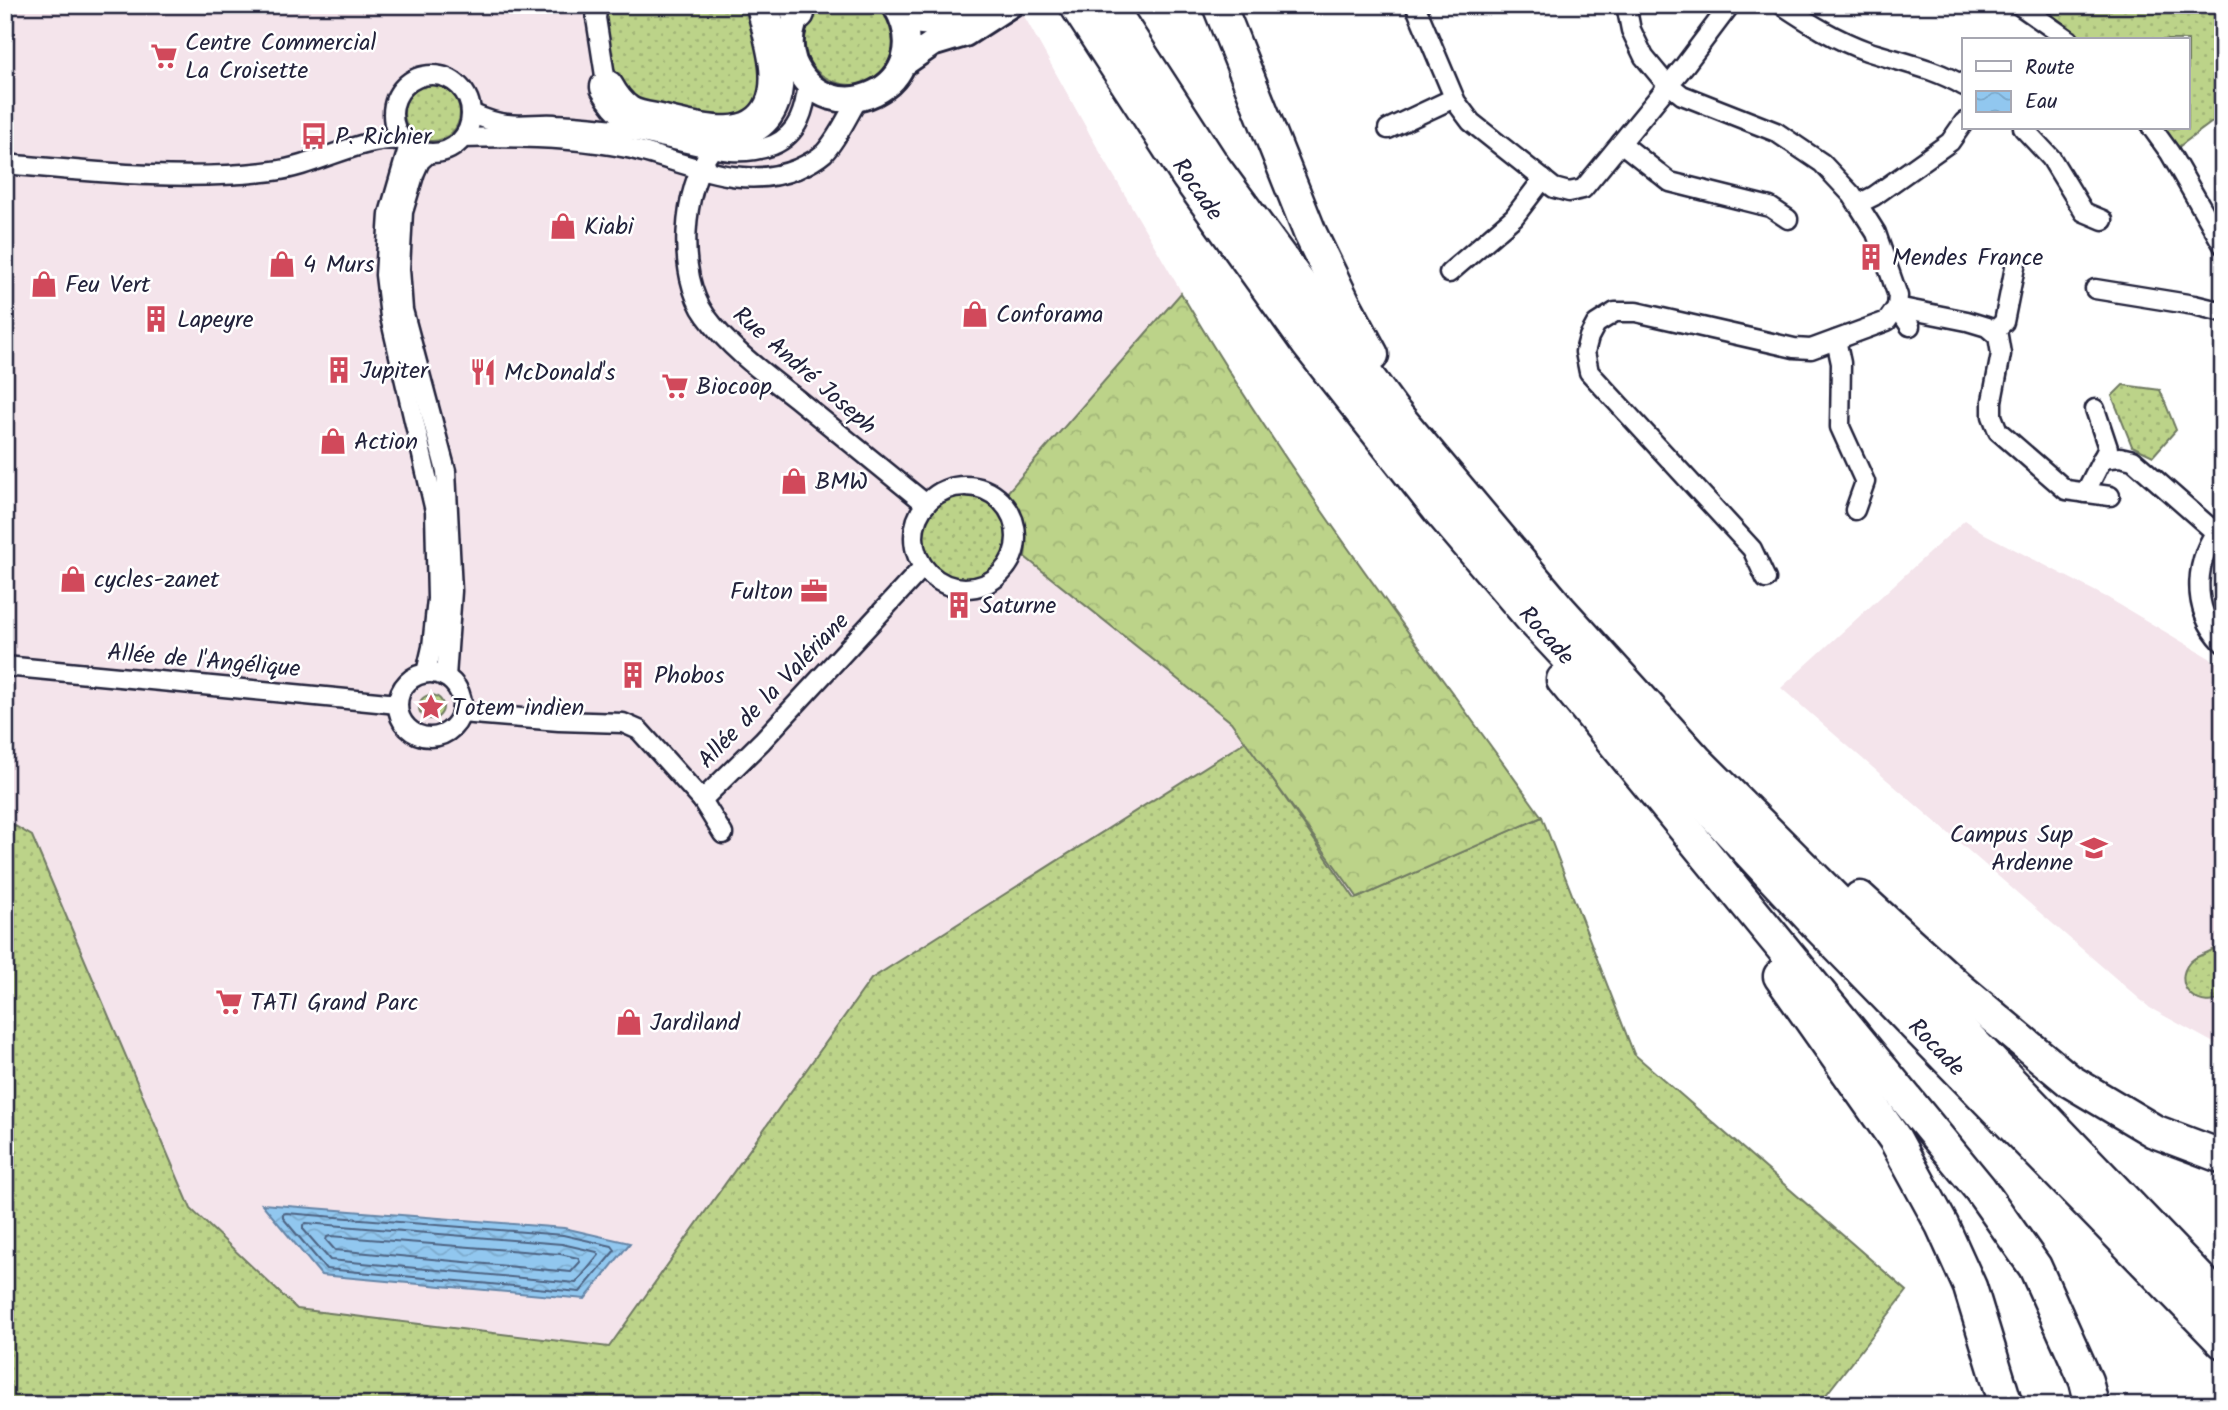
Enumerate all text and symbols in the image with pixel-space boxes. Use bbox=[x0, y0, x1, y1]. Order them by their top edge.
place label: Centre Commercial La Croisette bbox=[185, 24, 376, 91]
legend bbox=[1962, 38, 2190, 130]
supermarket icon: Centre Commercial La Croisette bbox=[149, 41, 179, 71]
text: Route bbox=[2025, 52, 2075, 85]
text: Eau bbox=[2025, 86, 2057, 119]
place label: P. Richier bbox=[335, 118, 433, 157]
bus stop icon: P. Richier bbox=[299, 121, 329, 151]
street label: Rocade bbox=[1161, 150, 1233, 230]
place label: Kiabi bbox=[584, 208, 635, 247]
shop icon: Kiabi bbox=[548, 211, 578, 241]
place label: Mendes France bbox=[1892, 239, 2043, 278]
building icon: Mendes France bbox=[1856, 242, 1886, 272]
place label: 4 Murs bbox=[303, 246, 375, 285]
shop icon: 4 Murs bbox=[267, 249, 297, 279]
place label: Feu Vert bbox=[65, 266, 151, 305]
shop icon: Feu Vert bbox=[29, 269, 59, 299]
place label: Conforama bbox=[996, 296, 1104, 335]
street label: Rue André Joseph bbox=[723, 297, 885, 445]
shop icon: Conforama bbox=[960, 299, 990, 329]
place label: Lapeyre bbox=[177, 301, 254, 340]
building icon: Lapeyre bbox=[141, 304, 171, 334]
place label: Jupiter bbox=[360, 352, 430, 391]
place label: McDonald's bbox=[504, 354, 616, 393]
building icon: Jupiter bbox=[324, 355, 354, 385]
restaurant icon: McDonald's bbox=[468, 357, 498, 387]
place label: Biocoop bbox=[696, 368, 772, 407]
supermarket icon: Biocoop bbox=[660, 371, 690, 401]
place label: Action bbox=[354, 423, 418, 462]
shop icon: Action bbox=[318, 426, 348, 456]
place label: BMW bbox=[815, 463, 868, 502]
shop icon: BMW bbox=[779, 466, 809, 496]
place label: cycles-zanet bbox=[94, 561, 220, 600]
shop icon: cycles-zanet bbox=[58, 564, 88, 594]
place label: Fulton bbox=[730, 573, 793, 612]
office icon: Fulton bbox=[799, 576, 829, 606]
place label: Saturne bbox=[980, 587, 1057, 626]
building icon: Saturne bbox=[944, 590, 974, 620]
street label: Rocade bbox=[1508, 597, 1584, 675]
street label: Allée de la Valériane bbox=[689, 603, 860, 778]
street label: Allée de l'Angélique bbox=[106, 634, 302, 689]
place label: Phobos bbox=[654, 657, 724, 696]
building icon: Phobos bbox=[618, 660, 648, 690]
place label: Totem indien bbox=[452, 689, 584, 728]
place icon: Totem indien bbox=[416, 692, 446, 722]
place label: Campus Sup Ardenne bbox=[1950, 816, 2074, 883]
school or university icon: Campus Sup Ardenne bbox=[2079, 833, 2109, 863]
place label: TATI Grand Parc bbox=[250, 984, 419, 1023]
supermarket icon: TATI Grand Parc bbox=[214, 987, 244, 1017]
place label: Jardiland bbox=[650, 1004, 741, 1043]
shop icon: Jardiland bbox=[614, 1007, 644, 1037]
street label: Rocade bbox=[1898, 1009, 1974, 1087]

